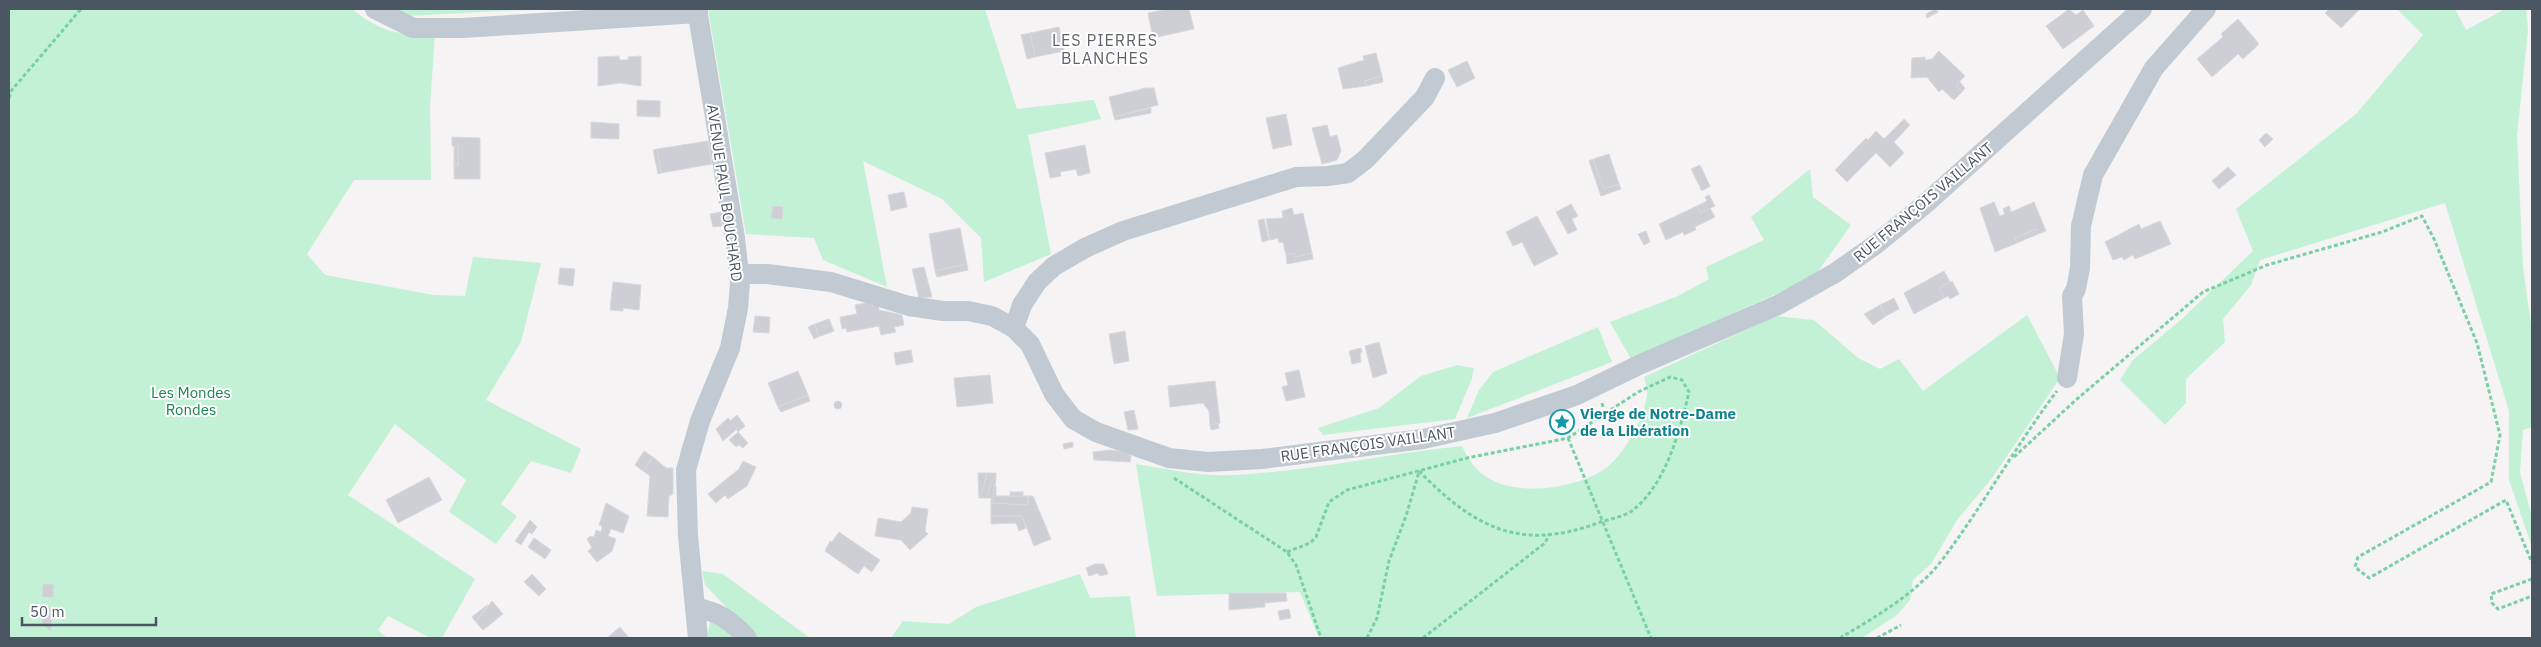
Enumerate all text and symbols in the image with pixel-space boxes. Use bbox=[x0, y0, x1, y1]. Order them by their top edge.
district label: LES PIERRES BLANCHES bbox=[1052, 30, 1158, 68]
street label: AVENUE PAUL BOUCHARD bbox=[703, 103, 747, 283]
street label: RUE FRANÇOIS VAILLANT bbox=[1849, 138, 1997, 266]
park label: Les Mondes Rondes bbox=[151, 383, 231, 419]
place label: Vierge de Notre-Dame de la Libération bbox=[1580, 404, 1736, 440]
place icon: Vierge de Notre-Dame de la Libération bbox=[1549, 409, 1575, 435]
street label: RUE FRANÇOIS VAILLANT bbox=[1279, 422, 1457, 466]
scale bar bbox=[22, 594, 156, 626]
text: 50 m bbox=[30, 602, 65, 621]

